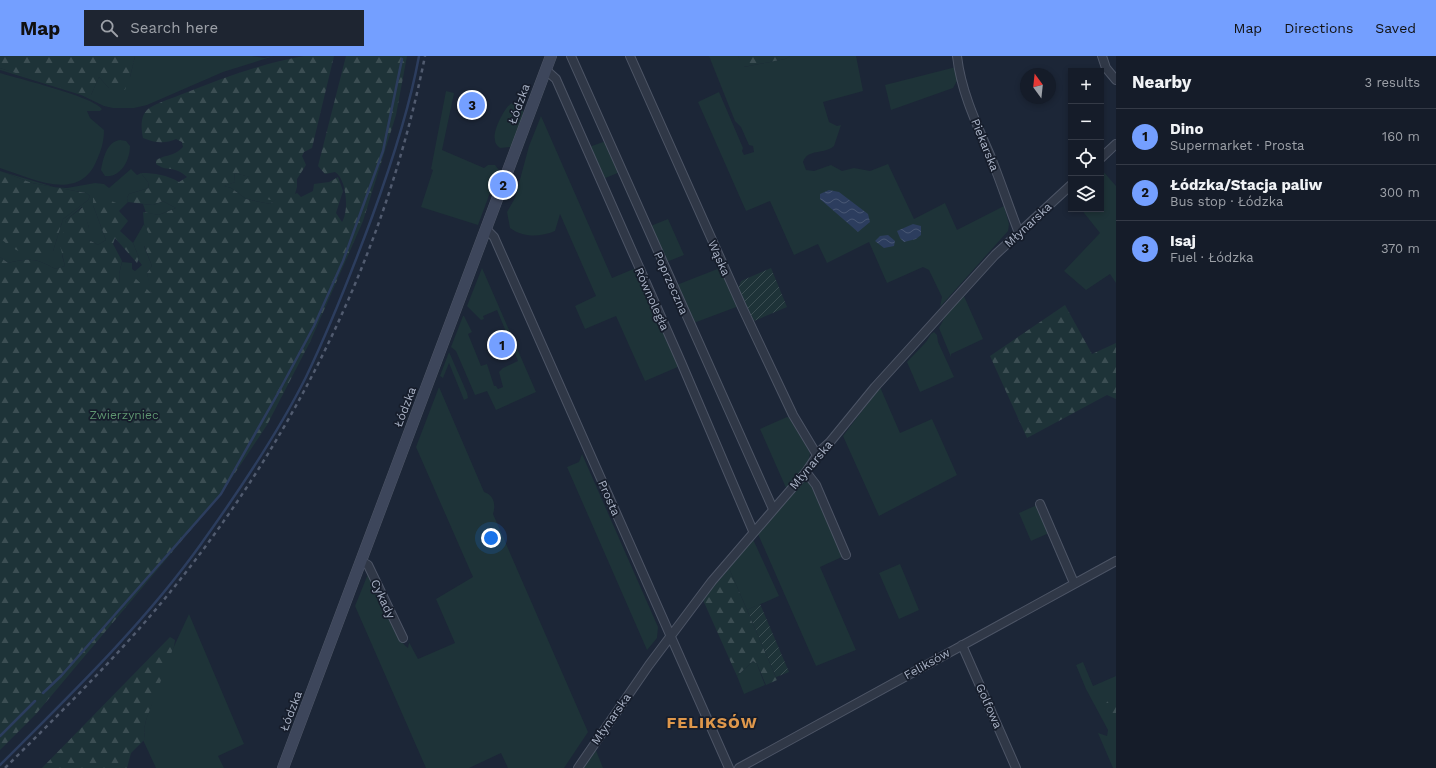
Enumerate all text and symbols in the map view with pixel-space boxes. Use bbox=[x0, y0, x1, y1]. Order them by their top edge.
search box bbox=[84, 10, 364, 46]
text: Map bbox=[20, 17, 60, 40]
icon: search bbox=[98, 17, 120, 39]
text: Search here bbox=[130, 19, 218, 37]
text: Map bbox=[1234, 20, 1262, 36]
text: Directions bbox=[1284, 20, 1353, 36]
text: Saved bbox=[1375, 20, 1416, 36]
north arrow bbox=[1020, 68, 1056, 104]
map controls bbox=[1068, 68, 1104, 212]
button: + bbox=[1068, 68, 1104, 104]
text: Nearby bbox=[1132, 72, 1191, 92]
text: 3 results bbox=[1365, 75, 1420, 90]
street label: Łódzka bbox=[505, 82, 533, 126]
pin: 3 bbox=[459, 90, 485, 120]
button: − bbox=[1068, 104, 1104, 140]
street label: Piekarska bbox=[968, 117, 1002, 173]
text: Dino bbox=[1170, 120, 1203, 138]
text: 1 bbox=[1142, 129, 1148, 144]
text: 160 m bbox=[1382, 129, 1420, 144]
text: Supermarket · Prosta bbox=[1170, 138, 1304, 153]
button: locate bbox=[1068, 140, 1104, 176]
pin: 2 bbox=[490, 170, 516, 200]
button: layers bbox=[1068, 176, 1104, 212]
text: Łódzka/Stacja paliw bbox=[1170, 176, 1322, 194]
text: 2 bbox=[1141, 185, 1149, 200]
text: 300 m bbox=[1379, 185, 1420, 200]
text: Bus stop · Łódzka bbox=[1170, 194, 1283, 209]
street label: Młynarska bbox=[1001, 199, 1055, 250]
text: Isaj bbox=[1170, 232, 1196, 250]
street label: Wąska bbox=[705, 238, 733, 278]
text: 3 bbox=[1141, 241, 1149, 256]
text: 370 m bbox=[1381, 241, 1420, 256]
street label: Poprzeczna bbox=[651, 249, 691, 317]
text: Fuel · Łódzka bbox=[1170, 250, 1254, 265]
street label: Równoległa bbox=[632, 265, 672, 333]
pin: 1 bbox=[489, 330, 515, 360]
street label: Łódzka bbox=[391, 385, 419, 429]
park label: Zwierzyniec bbox=[89, 408, 159, 422]
street label: Młynarska bbox=[787, 438, 836, 492]
street label: Prosta bbox=[595, 478, 623, 518]
your location bbox=[481, 528, 501, 548]
street label: Cykady bbox=[368, 577, 398, 622]
street label: Feliksów bbox=[902, 646, 952, 682]
street label: Golfowa bbox=[973, 681, 1005, 731]
street label: Łódzka bbox=[277, 689, 305, 733]
street label: Młynarska bbox=[588, 690, 634, 747]
district label: FELIKSÓW bbox=[666, 713, 758, 732]

